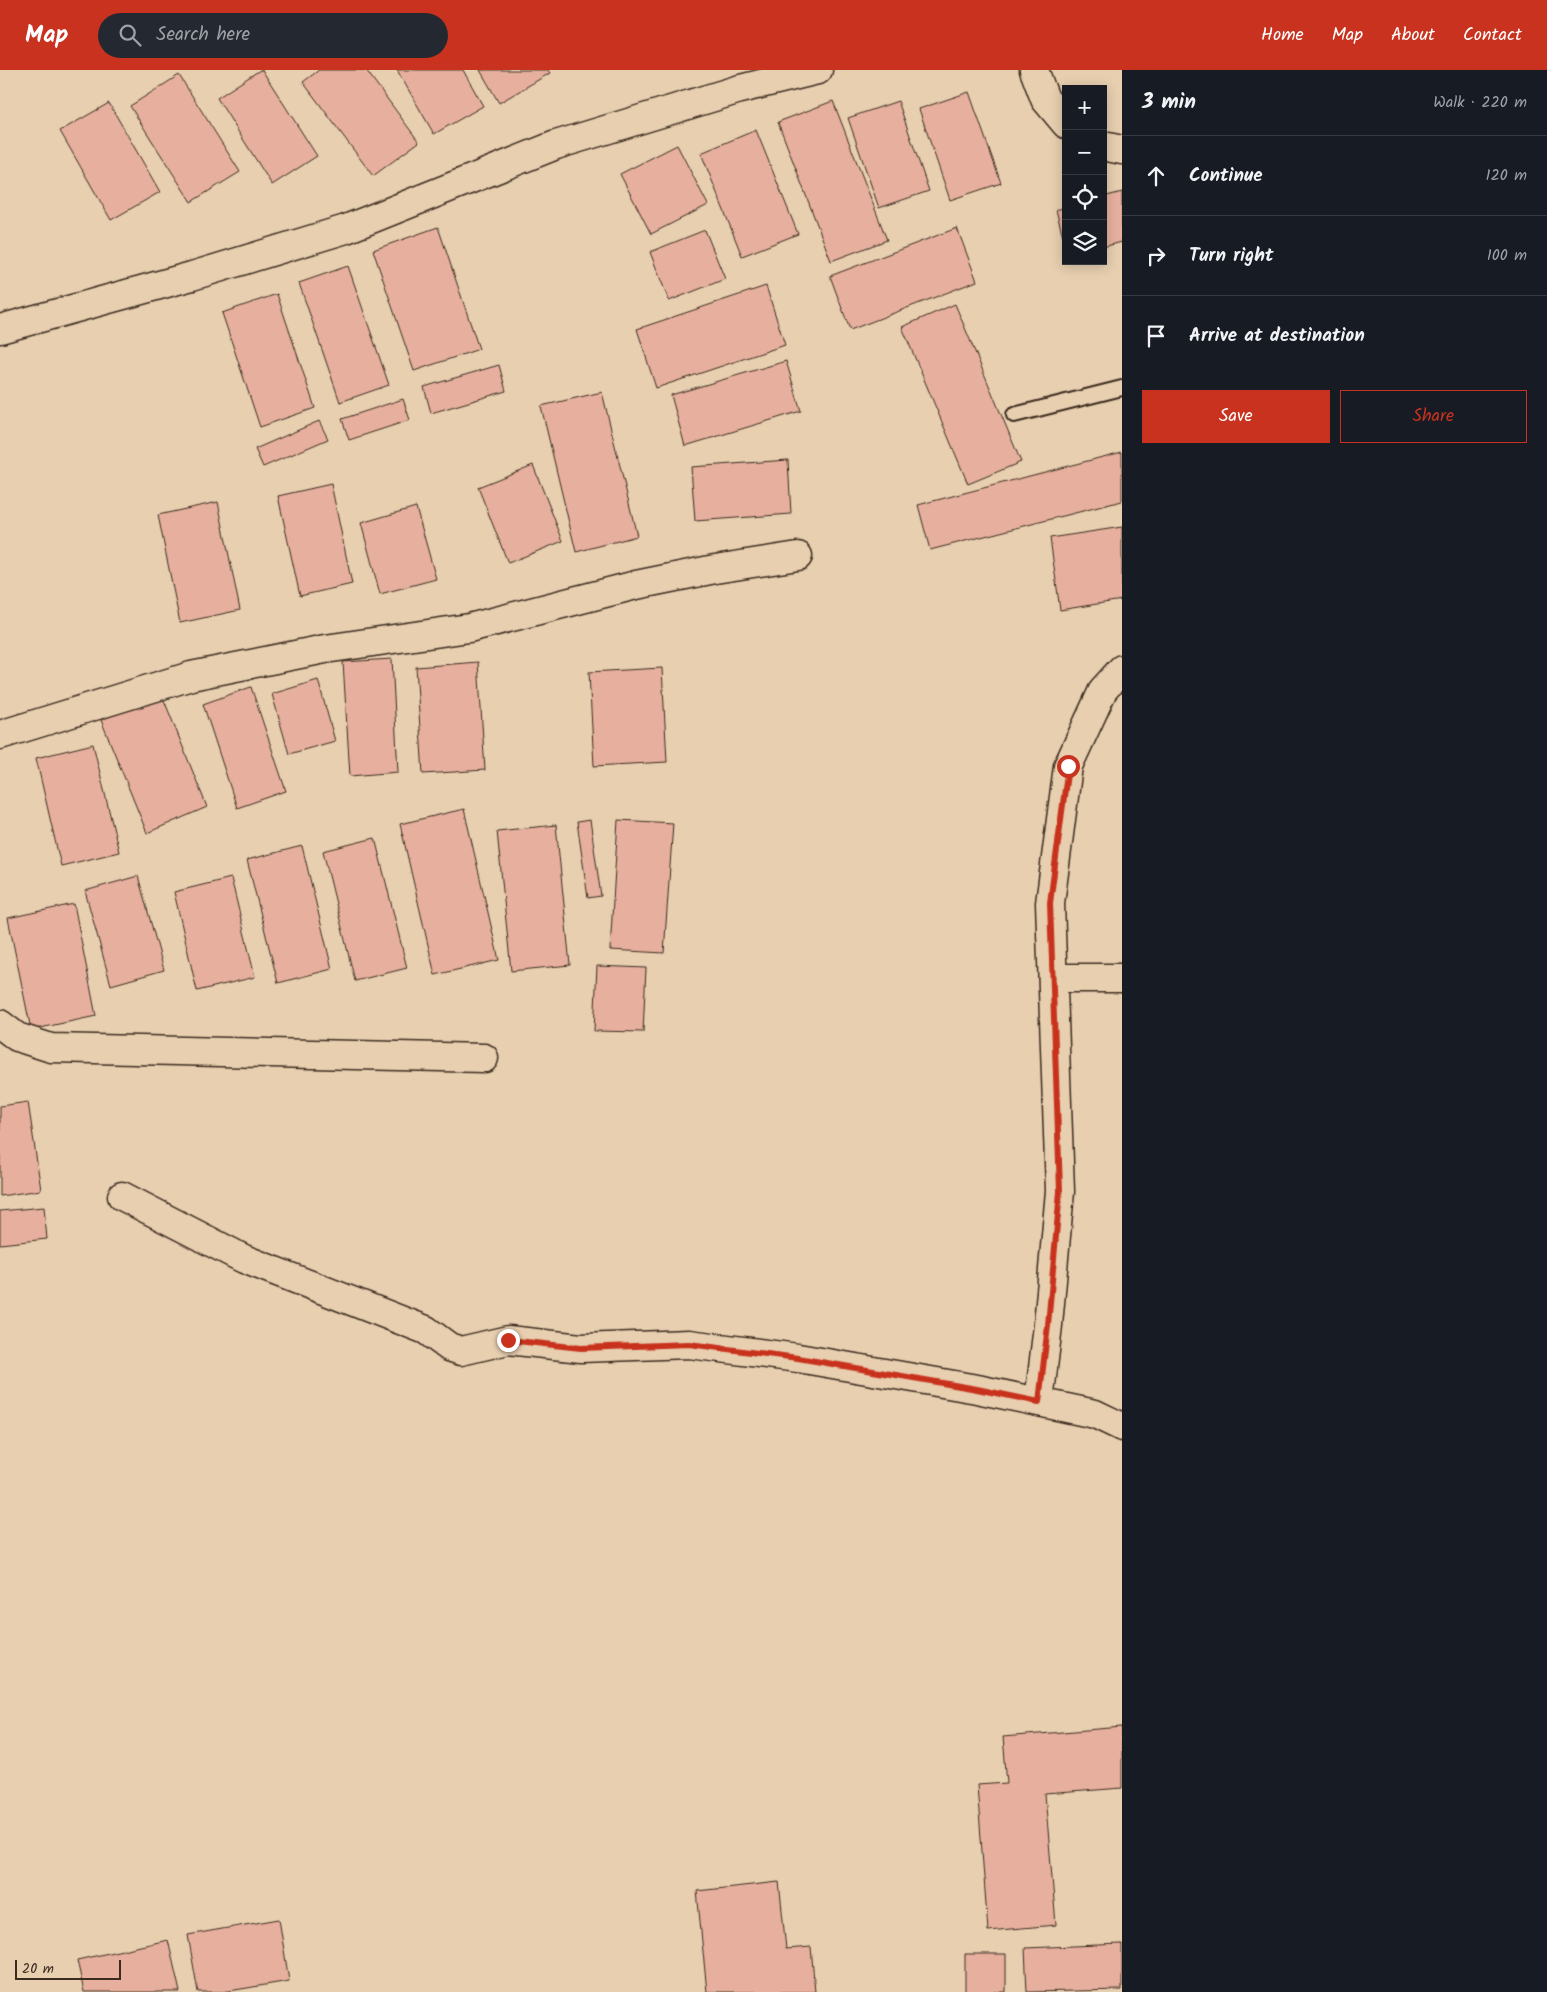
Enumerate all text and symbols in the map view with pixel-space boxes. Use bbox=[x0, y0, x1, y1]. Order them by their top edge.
search box bbox=[98, 13, 448, 58]
text: Map bbox=[25, 16, 68, 55]
text: Search here bbox=[156, 20, 250, 50]
icon: search bbox=[116, 21, 144, 49]
text: Home bbox=[1261, 21, 1304, 50]
text: Map bbox=[1332, 21, 1363, 50]
text: About bbox=[1391, 21, 1435, 50]
text: Contact bbox=[1463, 21, 1522, 50]
map controls bbox=[1062, 85, 1107, 265]
button: + bbox=[1062, 85, 1107, 130]
text: 3 min bbox=[1142, 86, 1196, 119]
text: Walk · 220 m bbox=[1433, 90, 1527, 115]
button: − bbox=[1062, 130, 1107, 175]
text: Continue bbox=[1189, 161, 1262, 191]
icon: ahead bbox=[1142, 162, 1170, 190]
text: 120 m bbox=[1486, 163, 1527, 188]
button: locate bbox=[1062, 175, 1107, 220]
button: layers bbox=[1062, 220, 1107, 265]
text: Turn right bbox=[1189, 241, 1274, 271]
icon: right bbox=[1142, 242, 1170, 270]
text: 100 m bbox=[1487, 243, 1527, 268]
text: Arrive at destination bbox=[1189, 321, 1365, 351]
icon: arrive bbox=[1142, 322, 1170, 350]
button: Save bbox=[1142, 390, 1330, 443]
button: Share bbox=[1340, 390, 1527, 443]
route start bbox=[1057, 755, 1080, 778]
route end bbox=[497, 1329, 520, 1352]
scale bar bbox=[15, 1957, 121, 1980]
text: 20 m bbox=[22, 1958, 54, 1980]

